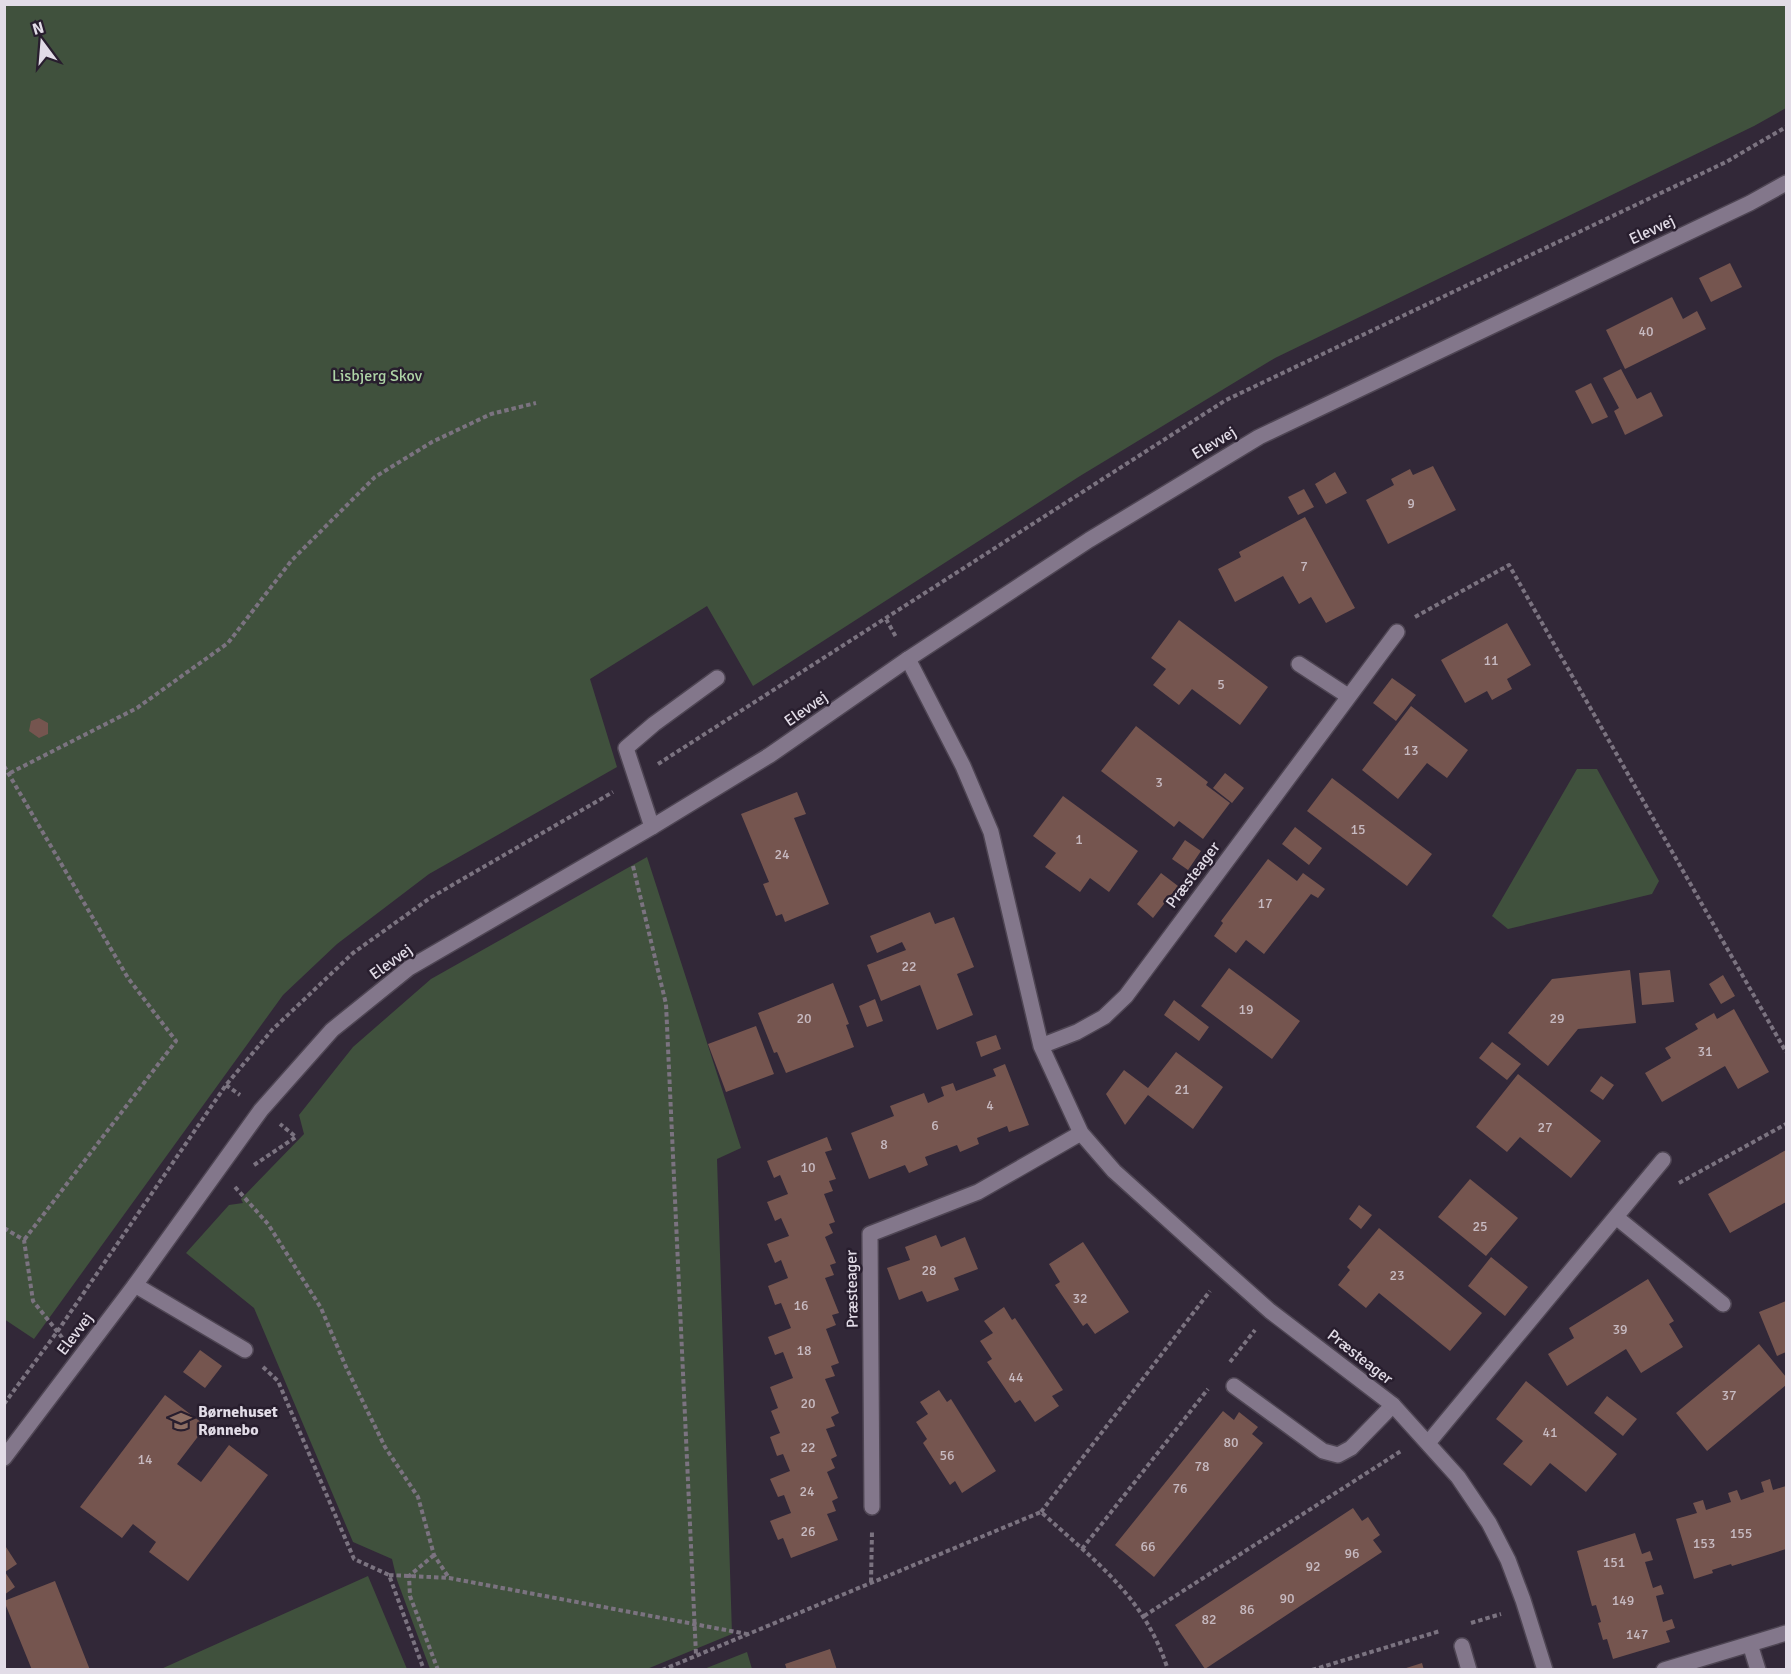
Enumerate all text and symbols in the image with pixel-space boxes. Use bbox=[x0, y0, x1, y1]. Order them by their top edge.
north arrow bbox=[12, 12, 72, 72]
text: N bbox=[30, 17, 46, 40]
street label: Elevvej bbox=[1626, 211, 1678, 249]
house number: 40 bbox=[1638, 323, 1654, 340]
park label: Lisbjerg Skov bbox=[332, 366, 423, 386]
street label: Elevvej bbox=[1188, 422, 1240, 464]
house number: 9 bbox=[1407, 495, 1415, 512]
house number: 7 bbox=[1300, 558, 1308, 575]
house number: 11 bbox=[1483, 652, 1499, 669]
house number: 5 bbox=[1217, 676, 1225, 693]
street label: Elevvej bbox=[781, 687, 831, 731]
house number: 13 bbox=[1403, 742, 1419, 759]
house number: 3 bbox=[1155, 774, 1163, 791]
house number: 15 bbox=[1350, 821, 1366, 838]
house number: 1 bbox=[1075, 831, 1083, 848]
street label: Præsteager bbox=[1162, 838, 1225, 912]
house number: 24 bbox=[774, 846, 790, 863]
house number: 17 bbox=[1257, 895, 1273, 912]
street label: Elevvej bbox=[366, 940, 416, 984]
house number: 22 bbox=[901, 958, 917, 975]
house number: 19 bbox=[1238, 1001, 1254, 1018]
house number: 20 bbox=[796, 1010, 812, 1027]
house number: 29 bbox=[1549, 1010, 1565, 1027]
house number: 31 bbox=[1697, 1043, 1713, 1060]
house number: 21 bbox=[1174, 1081, 1190, 1098]
house number: 4 bbox=[986, 1097, 994, 1114]
house number: 6 bbox=[931, 1117, 939, 1134]
house number: 27 bbox=[1537, 1119, 1553, 1136]
house number: 8 bbox=[880, 1136, 888, 1153]
house number: 10 bbox=[800, 1159, 816, 1176]
house number: 25 bbox=[1472, 1218, 1488, 1235]
street label: Præsteager bbox=[841, 1250, 863, 1328]
house number: 28 bbox=[921, 1262, 937, 1279]
house number: 23 bbox=[1389, 1267, 1405, 1284]
house number: 32 bbox=[1072, 1290, 1088, 1307]
house number: 16 bbox=[793, 1297, 809, 1314]
street label: Elevvej bbox=[53, 1309, 97, 1359]
house number: 39 bbox=[1612, 1321, 1628, 1338]
street label: Præsteager bbox=[1323, 1325, 1397, 1389]
house number: 18 bbox=[796, 1342, 812, 1359]
house number: 44 bbox=[1008, 1369, 1024, 1386]
house number: 37 bbox=[1721, 1387, 1737, 1404]
house number: 20 bbox=[800, 1395, 816, 1412]
place label: Børnehuset Rønnebo bbox=[198, 1402, 278, 1440]
school or university icon: Børnehuset Rønnebo bbox=[169, 1409, 193, 1433]
house number: 41 bbox=[1542, 1424, 1558, 1441]
house number: 80 bbox=[1223, 1434, 1239, 1451]
house number: 22 bbox=[800, 1439, 816, 1456]
house number: 56 bbox=[939, 1447, 955, 1464]
house number: 14 bbox=[137, 1451, 153, 1468]
house number: 78 bbox=[1194, 1458, 1210, 1475]
house number: 76 bbox=[1172, 1480, 1188, 1497]
house number: 24 bbox=[799, 1483, 815, 1500]
house number: 26 bbox=[800, 1523, 816, 1540]
house number: 155 bbox=[1730, 1525, 1752, 1542]
house number: 153 bbox=[1693, 1535, 1715, 1552]
house number: 66 bbox=[1140, 1538, 1156, 1555]
house number: 96 bbox=[1344, 1545, 1360, 1562]
house number: 151 bbox=[1603, 1554, 1625, 1571]
house number: 92 bbox=[1305, 1558, 1321, 1575]
house number: 90 bbox=[1279, 1590, 1295, 1607]
house number: 149 bbox=[1612, 1592, 1634, 1609]
house number: 86 bbox=[1239, 1601, 1255, 1618]
house number: 82 bbox=[1201, 1611, 1217, 1628]
house number: 147 bbox=[1626, 1626, 1648, 1643]

